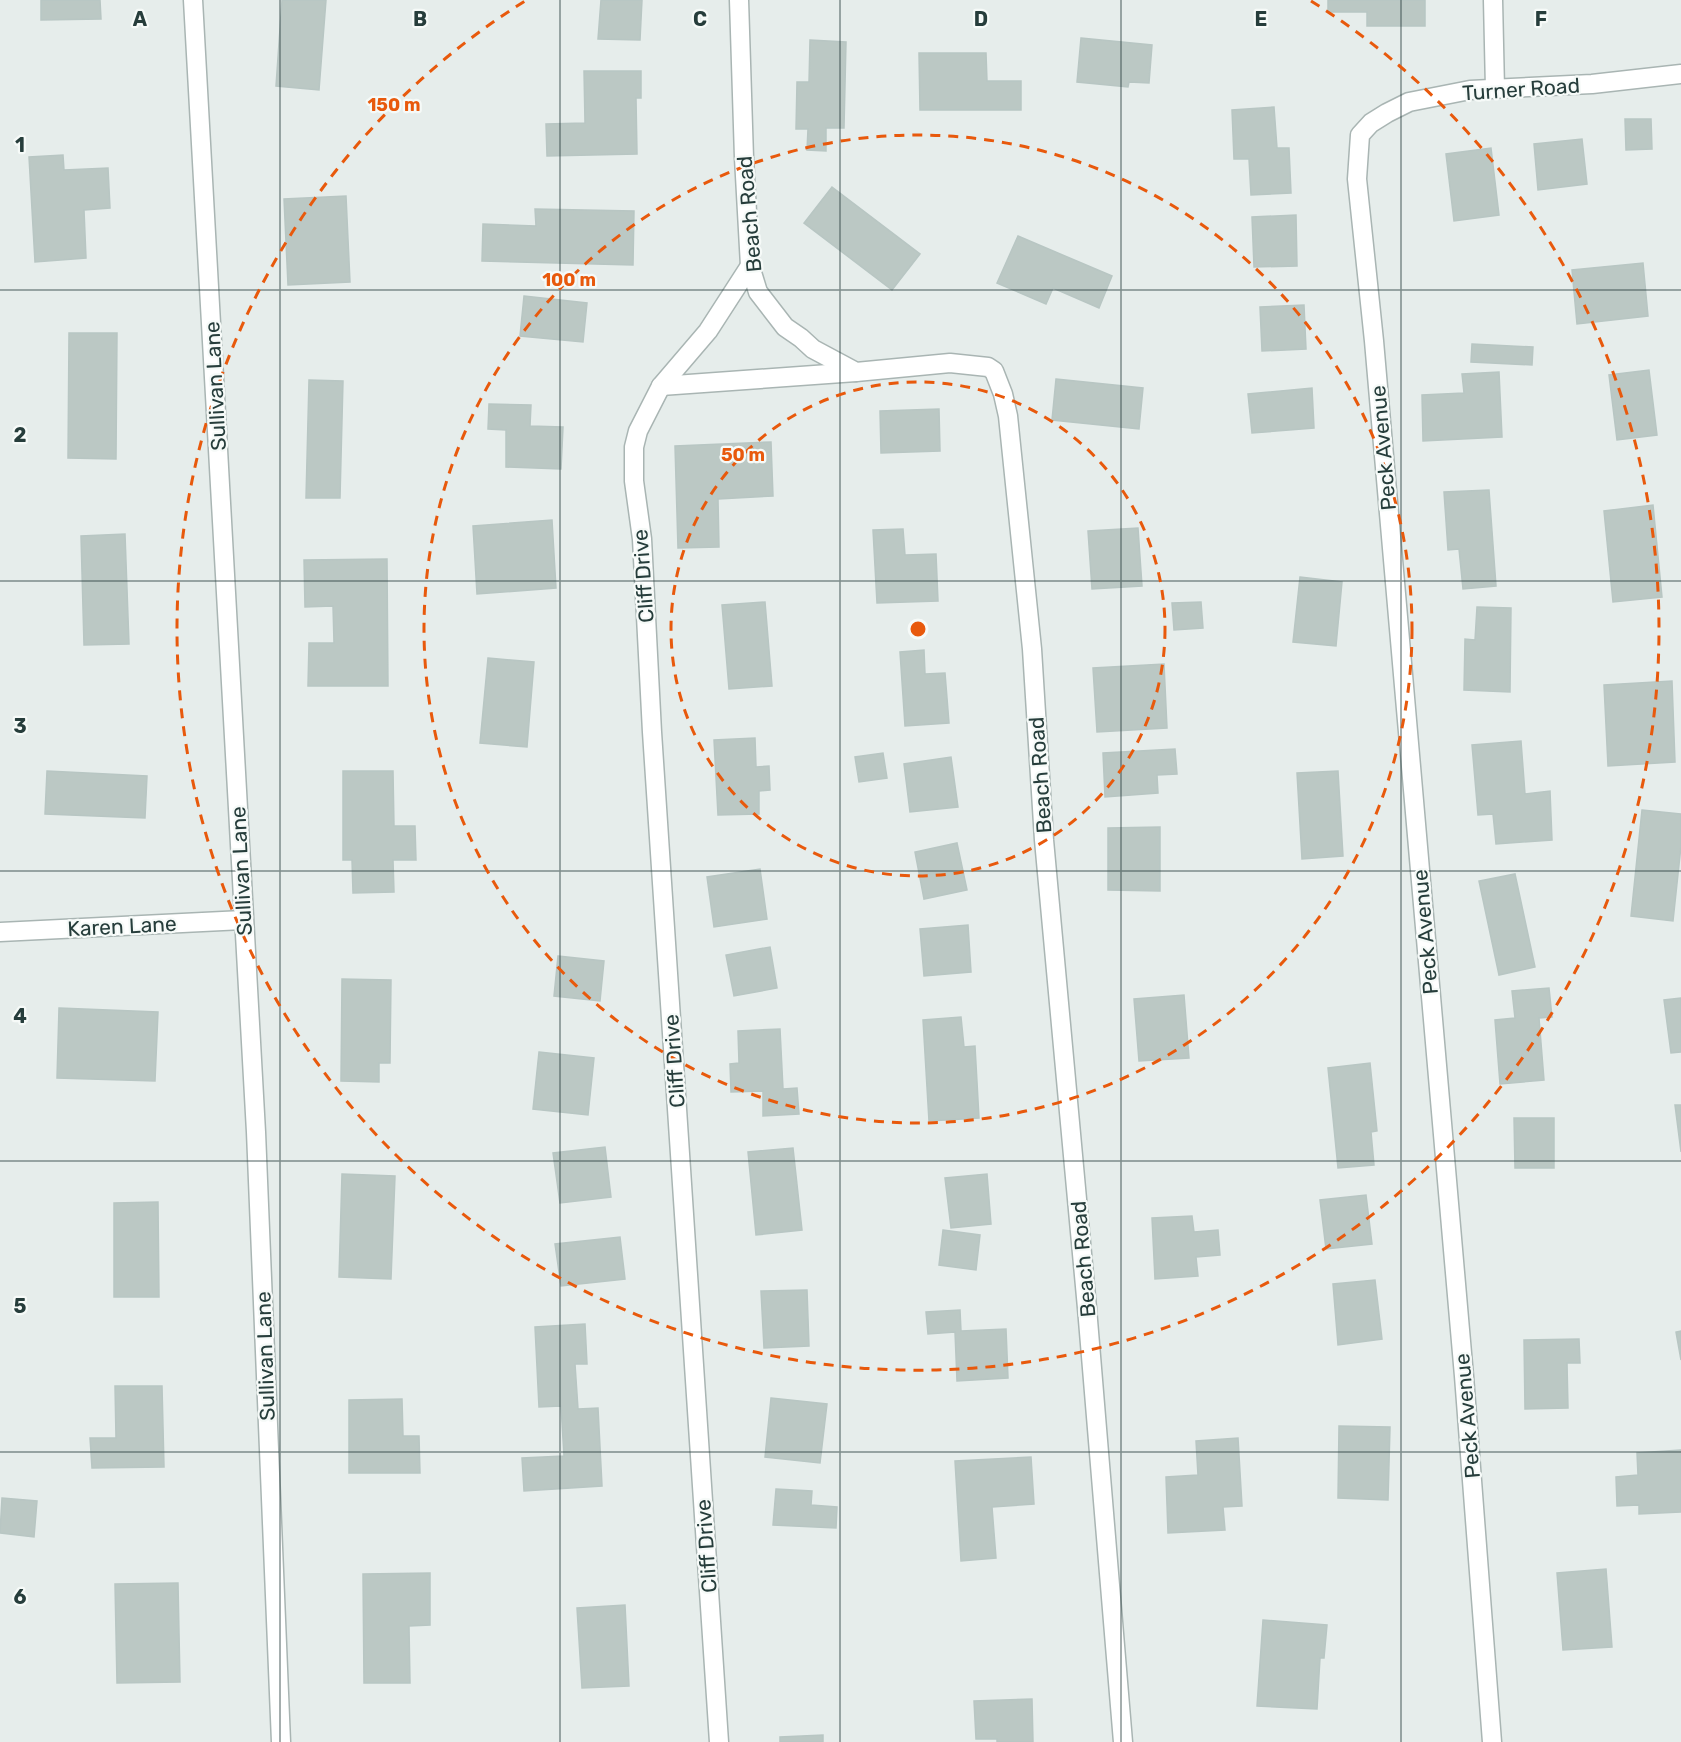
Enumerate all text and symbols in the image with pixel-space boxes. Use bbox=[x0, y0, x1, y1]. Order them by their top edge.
text: A bbox=[133, 7, 148, 31]
text: B bbox=[413, 7, 427, 31]
text: C bbox=[693, 7, 707, 31]
text: D bbox=[974, 7, 988, 31]
text: E bbox=[1255, 7, 1267, 31]
text: F bbox=[1535, 7, 1547, 31]
street label: Turner Road bbox=[1461, 72, 1581, 106]
text: 150 m bbox=[367, 94, 421, 116]
text: 1 bbox=[15, 133, 25, 157]
street label: Beach Road bbox=[731, 155, 767, 273]
text: 100 m bbox=[542, 269, 596, 291]
street label: Sullivan Lane bbox=[199, 321, 231, 451]
street label: Peck Avenue bbox=[1365, 384, 1401, 512]
text: 2 bbox=[14, 423, 27, 447]
text: 50 m bbox=[721, 444, 765, 466]
street label: Cliff Drive bbox=[627, 528, 659, 624]
centre of rings bbox=[908, 619, 928, 639]
text: 3 bbox=[13, 714, 27, 738]
street label: Beach Road bbox=[1023, 716, 1057, 834]
street label: Sullivan Lane bbox=[225, 806, 257, 936]
street label: Peck Avenue bbox=[1407, 868, 1443, 996]
street label: Karen Lane bbox=[67, 911, 177, 941]
text: 4 bbox=[13, 1004, 27, 1028]
street label: Cliff Drive bbox=[658, 1013, 690, 1109]
street label: Beach Road bbox=[1065, 1200, 1101, 1318]
street label: Sullivan Lane bbox=[250, 1291, 280, 1421]
text: 5 bbox=[14, 1294, 27, 1318]
street label: Peck Avenue bbox=[1449, 1352, 1485, 1480]
street label: Cliff Drive bbox=[690, 1498, 722, 1594]
text: 6 bbox=[13, 1585, 27, 1609]

